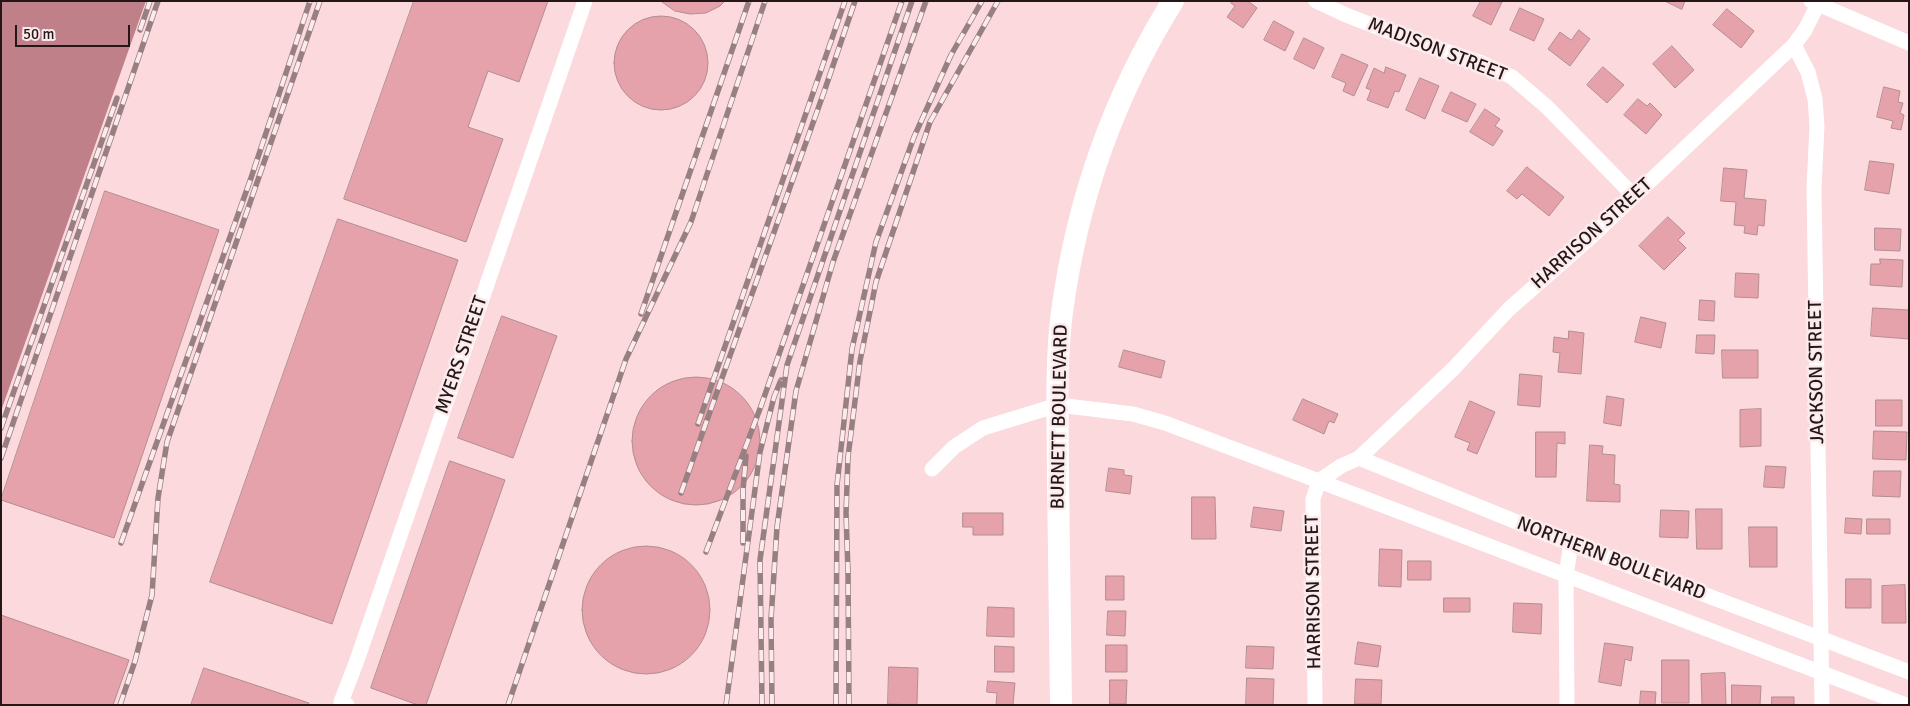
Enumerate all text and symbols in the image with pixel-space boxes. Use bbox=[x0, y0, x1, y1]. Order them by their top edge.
street label: MADISON STREET bbox=[1364, 13, 1510, 87]
scale bar bbox=[18, 15, 132, 47]
text: 50 m bbox=[23, 25, 54, 43]
street label: HARRISON STREET bbox=[1527, 174, 1657, 294]
street label: MYERS STREET bbox=[431, 293, 493, 417]
street label: JACKSON STREET bbox=[1804, 300, 1830, 444]
street label: BURNETT BOULEVARD bbox=[1047, 324, 1073, 510]
street label: NORTHERN BOULEVARD bbox=[1513, 512, 1709, 606]
street label: HARRISON STREET bbox=[1301, 515, 1327, 669]

